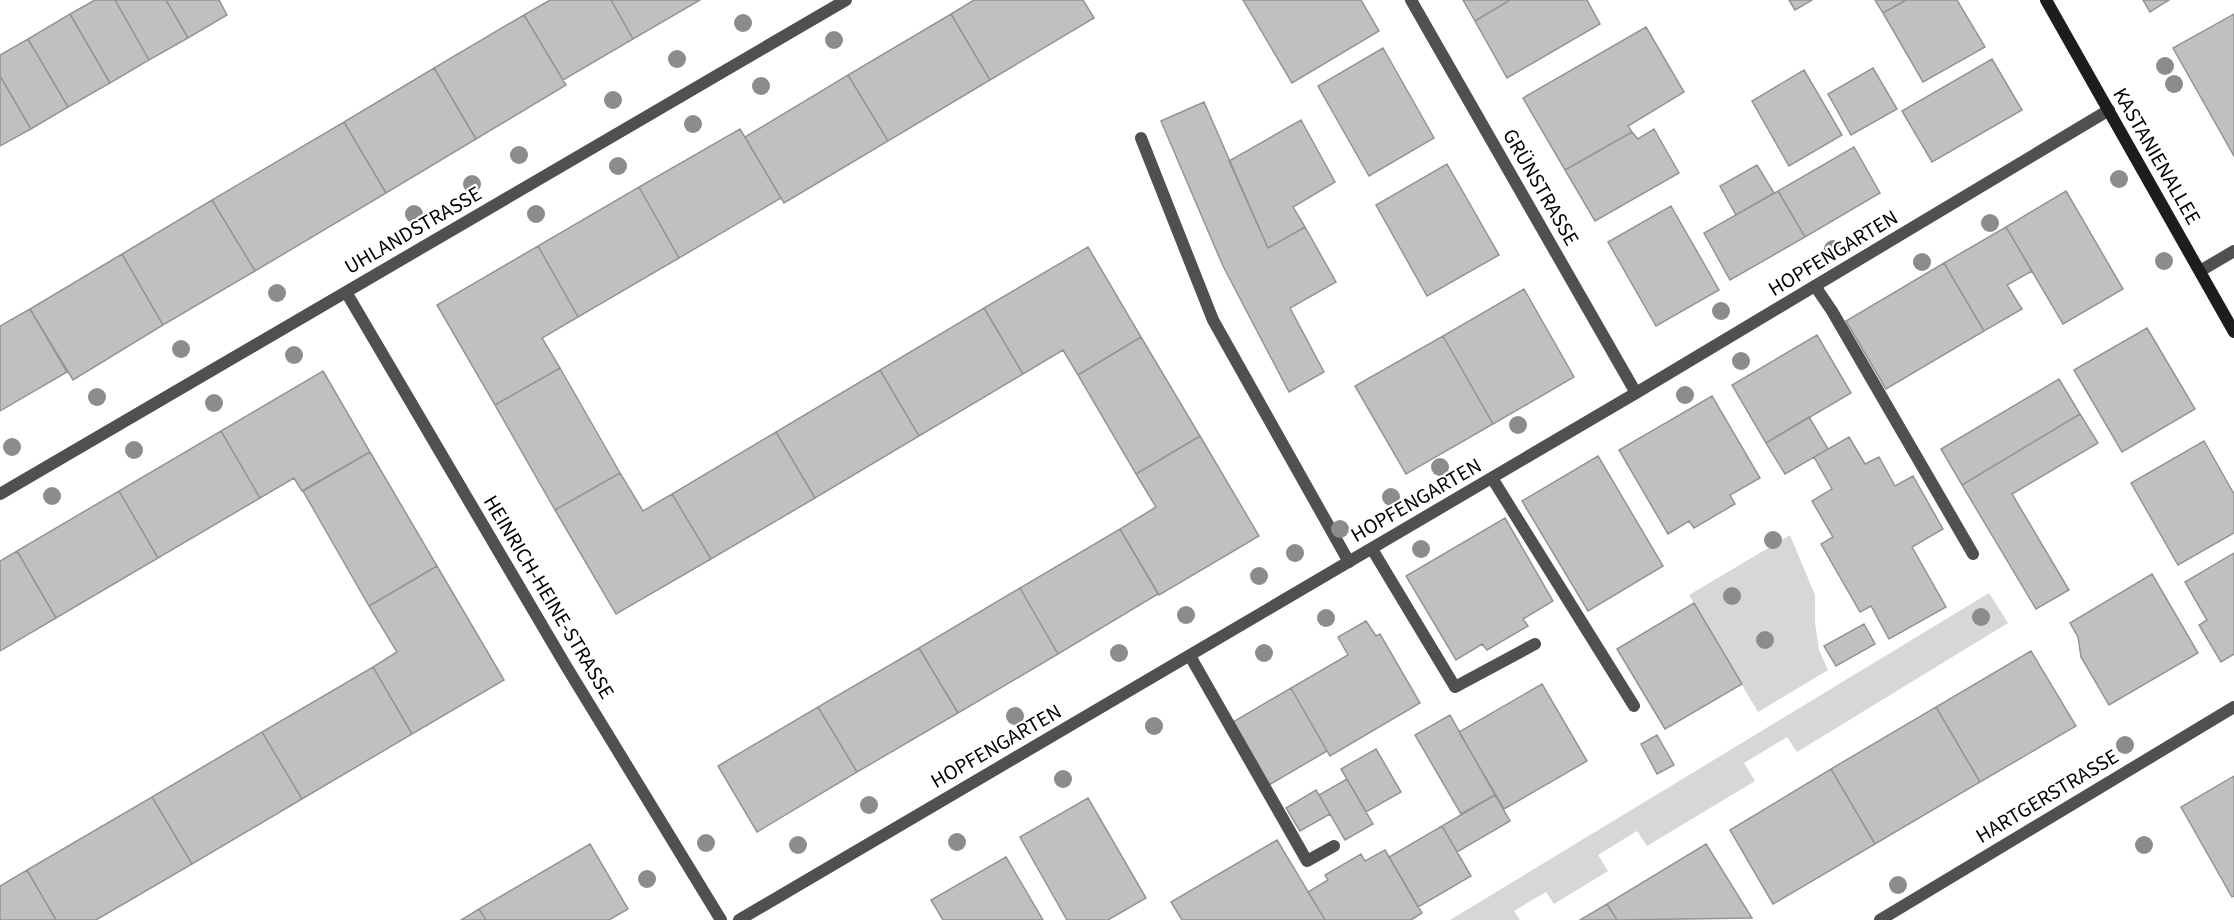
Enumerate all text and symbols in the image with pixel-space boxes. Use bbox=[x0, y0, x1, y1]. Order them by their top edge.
street label: KASTANIENALLEE bbox=[2106, 82, 2208, 230]
street label: GRÜNSTRASSE bbox=[1495, 123, 1587, 251]
street label: UHLANDSTRASSE bbox=[339, 179, 487, 281]
street label: HOPFENGARTEN bbox=[1763, 202, 1903, 304]
street label: HOPFENGARTEN bbox=[1345, 450, 1487, 550]
street label: HEINRICH-HEINE-STRASSE bbox=[476, 489, 622, 705]
street label: HOPFENGARTEN bbox=[925, 696, 1067, 796]
street label: HARTGERSTRASSE bbox=[1970, 741, 2124, 851]

